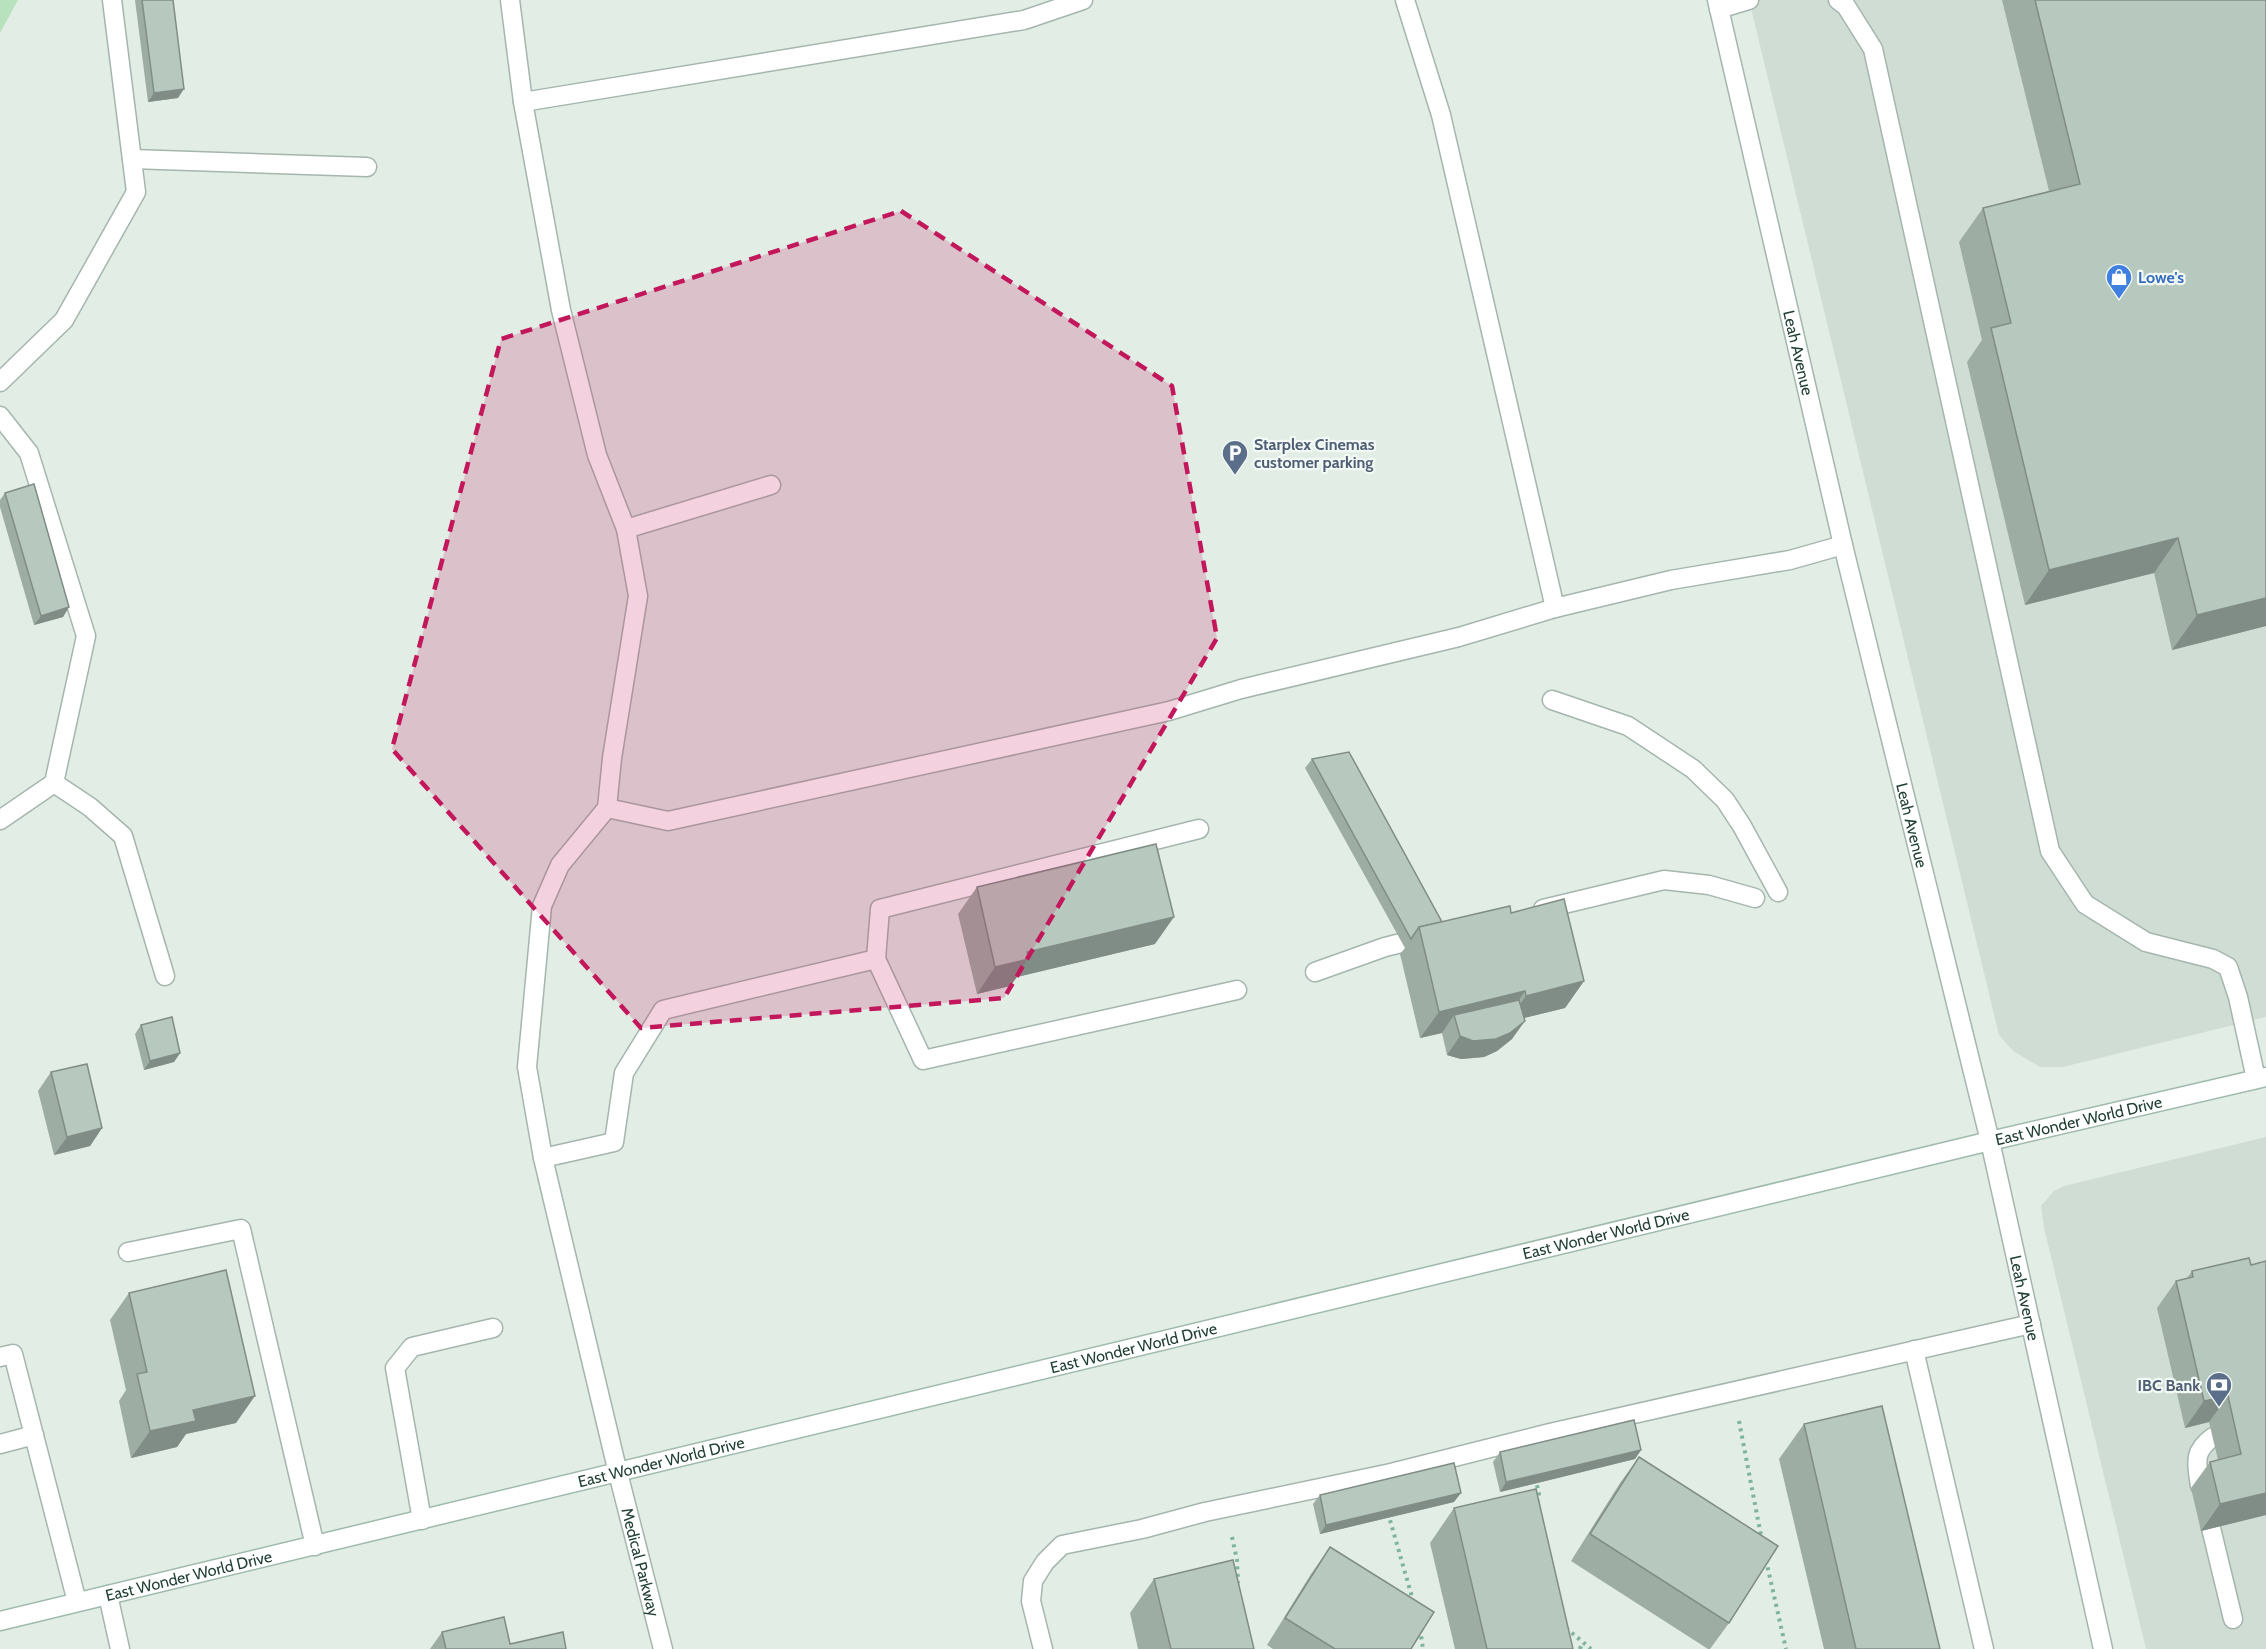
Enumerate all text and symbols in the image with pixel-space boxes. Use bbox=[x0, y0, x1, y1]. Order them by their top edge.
shop icon: Lowe's bbox=[2104, 262, 2134, 300]
place label: Lowe's bbox=[2138, 268, 2184, 287]
street label: Leah Avenue bbox=[1780, 308, 1818, 397]
place label: Starplex Cinemas customer parking bbox=[1254, 435, 1375, 472]
parking icon: Starplex Cinemas customer parking bbox=[1220, 438, 1250, 476]
street label: Leah Avenue bbox=[1892, 781, 1932, 870]
street label: East Wonder World Drive bbox=[1993, 1092, 2164, 1149]
street label: East Wonder World Drive bbox=[1521, 1204, 1691, 1263]
street label: Leah Avenue bbox=[2006, 1253, 2044, 1342]
street label: East Wonder World Drive bbox=[1048, 1318, 1219, 1377]
bank icon: IBC Bank bbox=[2204, 1370, 2234, 1408]
place label: IBC Bank bbox=[2138, 1376, 2200, 1395]
street label: East Wonder World Drive bbox=[576, 1432, 746, 1491]
street label: Medical Parkway bbox=[618, 1506, 664, 1619]
street label: East Wonder World Drive bbox=[103, 1546, 274, 1605]

